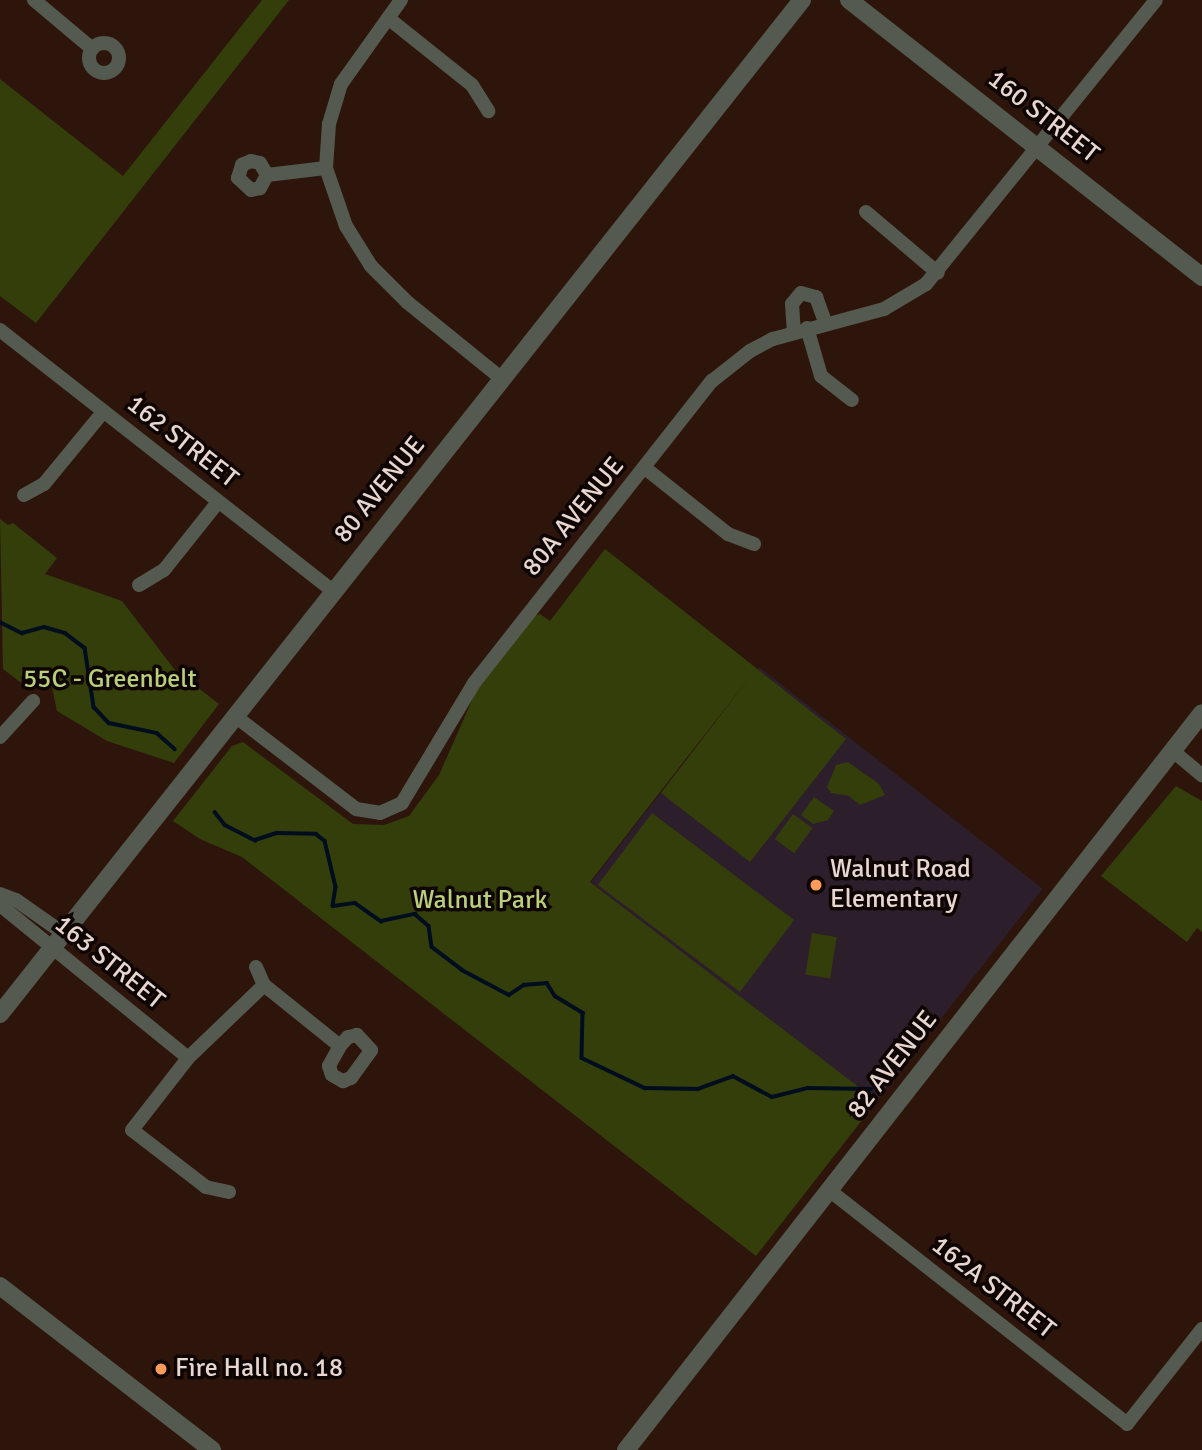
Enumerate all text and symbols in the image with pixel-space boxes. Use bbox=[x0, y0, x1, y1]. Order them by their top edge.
street label: 160 STREET bbox=[981, 64, 1105, 170]
street label: 162 STREET bbox=[120, 389, 244, 495]
street label: 80 AVENUE bbox=[328, 431, 432, 549]
street label: 80A AVENUE bbox=[517, 451, 631, 583]
park label: 55C - Greenbelt bbox=[23, 664, 197, 696]
place label: Walnut Road Elementary bbox=[830, 854, 971, 916]
marker: Walnut Road Elementary bbox=[808, 877, 824, 893]
park label: Walnut Park bbox=[412, 885, 548, 917]
street label: 163 STREET bbox=[48, 909, 170, 1017]
street label: 82 AVENUE bbox=[841, 1005, 945, 1125]
street label: 162A STREET bbox=[925, 1230, 1061, 1346]
place label: Fire Hall no. 18 bbox=[175, 1353, 343, 1385]
marker: Fire Hall no. 18 bbox=[153, 1361, 169, 1377]

